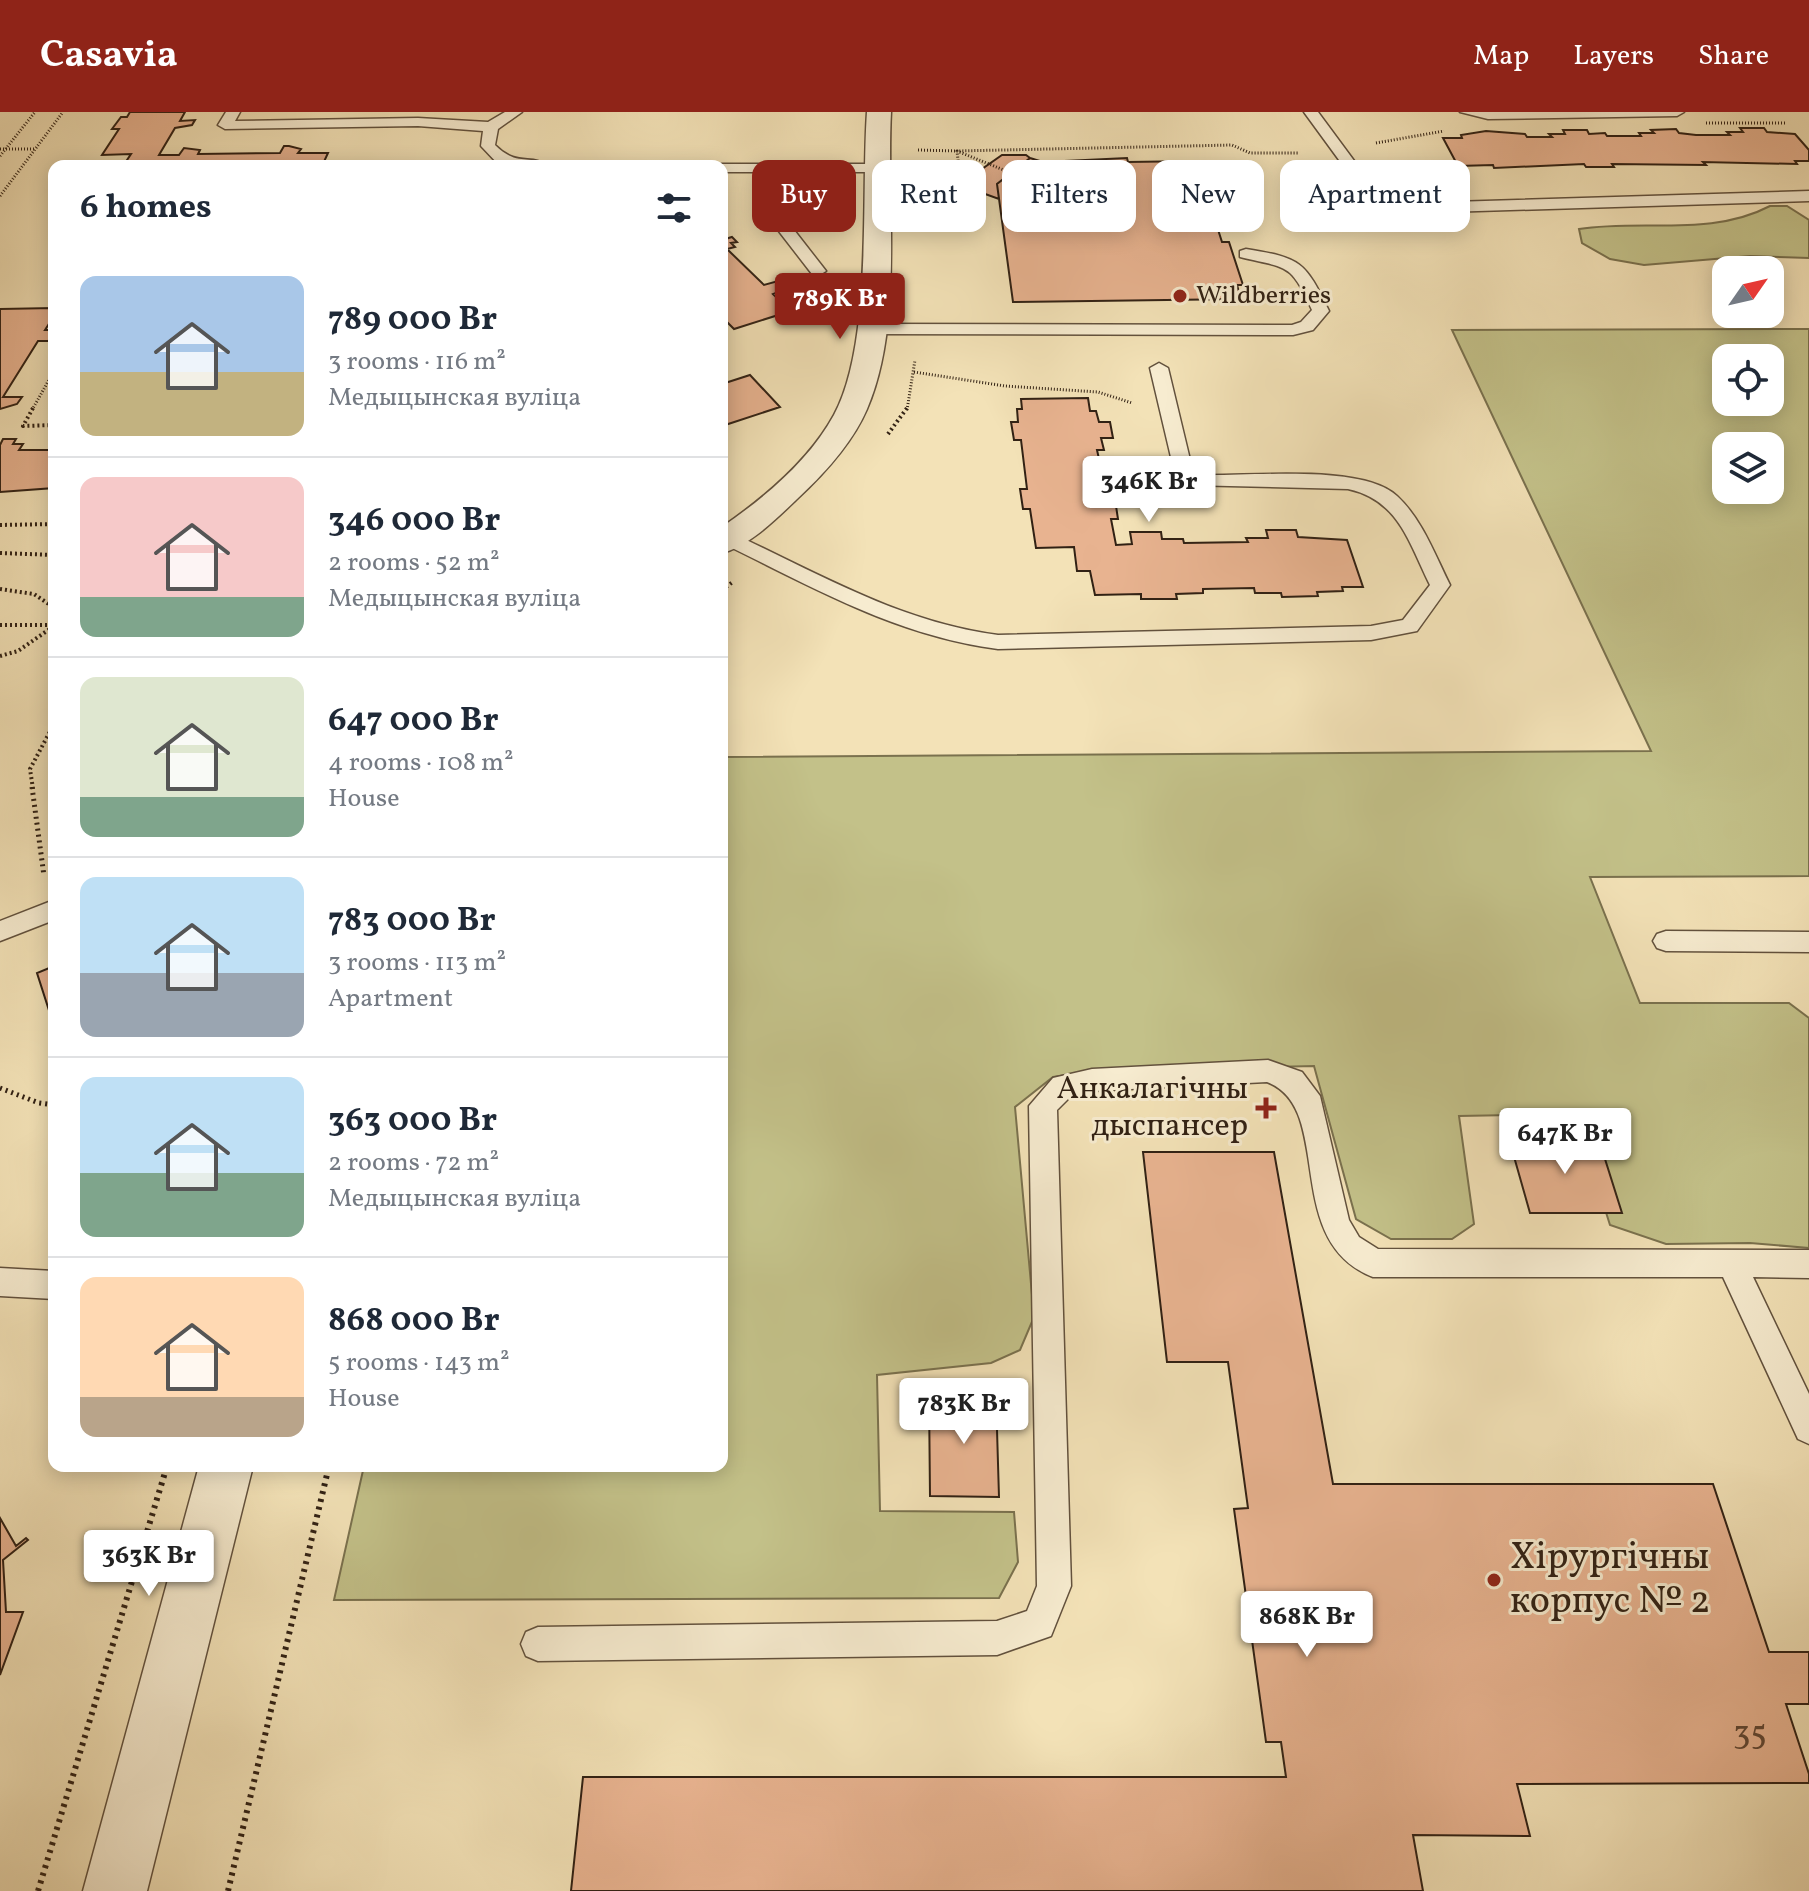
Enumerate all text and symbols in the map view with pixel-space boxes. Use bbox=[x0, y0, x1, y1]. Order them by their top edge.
text: Casavia bbox=[40, 30, 178, 83]
text: Map bbox=[1473, 37, 1529, 76]
text: Layers bbox=[1573, 37, 1654, 76]
text: Share bbox=[1698, 37, 1769, 76]
chip: Buy bbox=[752, 160, 856, 232]
chip: Rent bbox=[872, 160, 986, 232]
chip: Filters bbox=[1002, 160, 1136, 232]
chip: New bbox=[1152, 160, 1264, 232]
chip: Apartment bbox=[1280, 160, 1470, 232]
text: 6 homes bbox=[80, 185, 212, 232]
icon: filters bbox=[652, 186, 696, 230]
north arrow bbox=[1712, 256, 1784, 328]
map controls bbox=[1712, 256, 1784, 504]
pin: 789K Br bbox=[766, 273, 914, 341]
place label: Wildberries bbox=[1196, 278, 1331, 314]
text: 789K Br bbox=[793, 281, 887, 317]
marker: Wildberries bbox=[1171, 287, 1189, 305]
text: 789 000 Br bbox=[328, 297, 497, 344]
icon: home bbox=[144, 308, 240, 404]
text: 3 rooms · 116 m² bbox=[328, 344, 506, 380]
button: locate bbox=[1712, 344, 1784, 416]
text: Медыцынская вуліца bbox=[328, 380, 581, 416]
button: layers bbox=[1712, 432, 1784, 504]
pin: 346K Br bbox=[1075, 456, 1223, 524]
text: 346K Br bbox=[1101, 464, 1197, 500]
text: 346 000 Br bbox=[328, 498, 500, 545]
icon: home bbox=[144, 509, 240, 605]
text: 2 rooms · 52 m² bbox=[328, 545, 500, 581]
text: Медыцынская вуліца bbox=[328, 581, 581, 617]
text: 647 000 Br bbox=[328, 698, 499, 745]
icon: home bbox=[144, 709, 240, 805]
text: 4 rooms · 108 m² bbox=[328, 745, 514, 781]
text: House bbox=[328, 781, 400, 817]
text: 783 000 Br bbox=[328, 898, 496, 945]
icon: home bbox=[144, 909, 240, 1005]
text: 3 rooms · 113 m² bbox=[328, 945, 506, 981]
text: Apartment bbox=[328, 981, 453, 1017]
place label: Анкалагічны дыспансер bbox=[1056, 1068, 1248, 1149]
marker: Анкалагічны дыспансер bbox=[1255, 1097, 1277, 1119]
text: 363 000 Br bbox=[328, 1098, 497, 1145]
pin: 647K Br bbox=[1491, 1108, 1639, 1176]
icon: home bbox=[144, 1109, 240, 1205]
text: 647K Br bbox=[1517, 1116, 1613, 1152]
text: 2 rooms · 72 m² bbox=[328, 1145, 499, 1181]
text: Медыцынская вуліца bbox=[328, 1181, 581, 1217]
text: 868 000 Br bbox=[328, 1298, 500, 1345]
icon: home bbox=[144, 1309, 240, 1405]
text: 5 rooms · 143 m² bbox=[328, 1345, 510, 1381]
pin: 783K Br bbox=[890, 1378, 1038, 1446]
text: House bbox=[328, 1381, 400, 1417]
text: 783K Br bbox=[917, 1386, 1011, 1422]
pin: 363K Br bbox=[75, 1530, 223, 1598]
place label: Хірургічны корпус № 2 bbox=[1510, 1532, 1711, 1629]
text: 363K Br bbox=[102, 1538, 196, 1574]
marker: Хірургічны корпус № 2 bbox=[1485, 1571, 1503, 1589]
pin: 868K Br bbox=[1233, 1591, 1381, 1659]
text: 868K Br bbox=[1259, 1599, 1355, 1635]
house number: 35 bbox=[1733, 1711, 1767, 1758]

